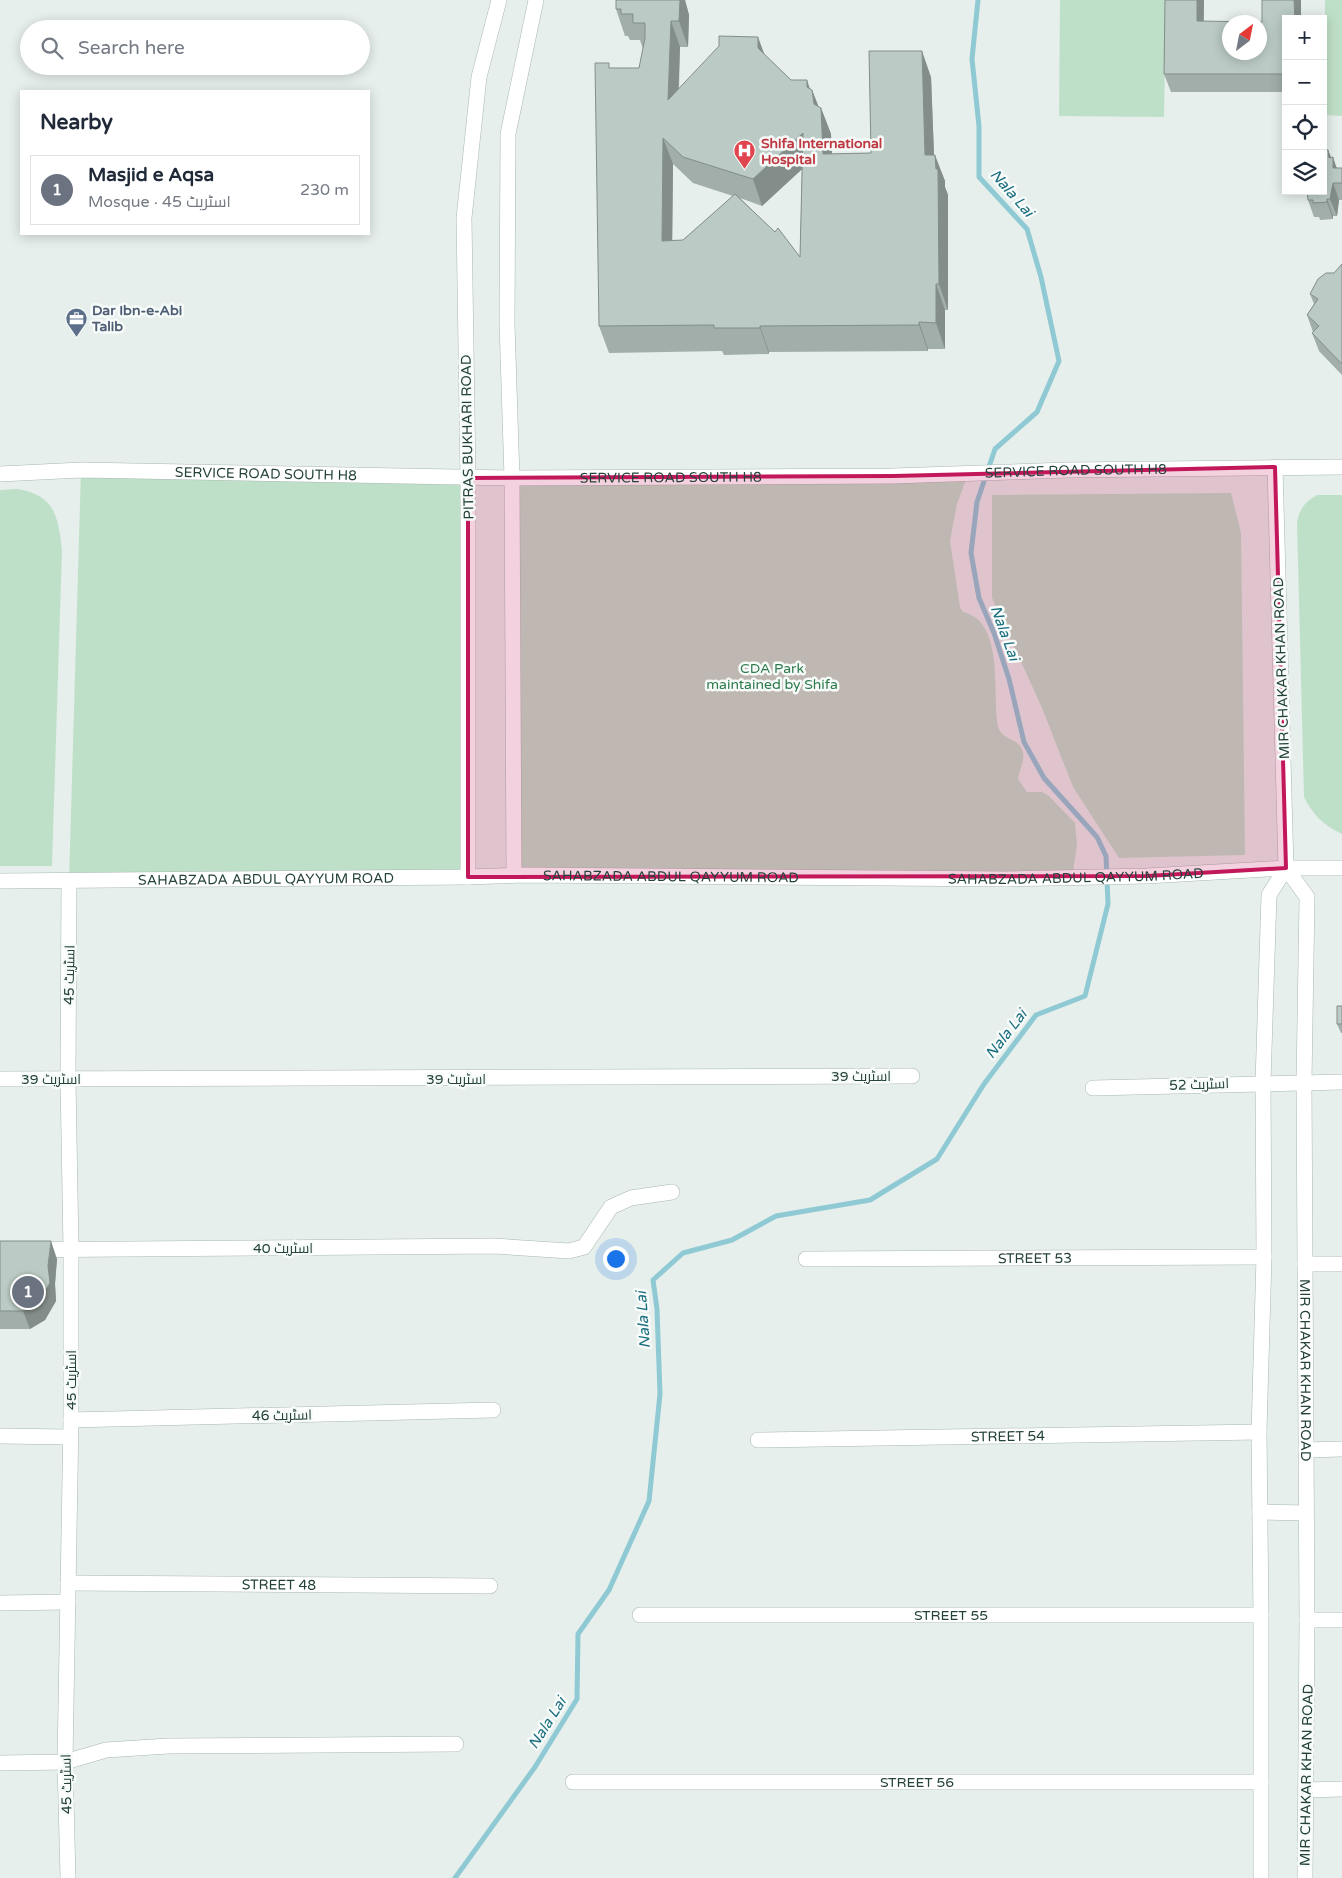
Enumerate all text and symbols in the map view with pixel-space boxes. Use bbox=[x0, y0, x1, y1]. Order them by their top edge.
north arrow bbox=[1222, 15, 1267, 60]
map controls bbox=[1282, 15, 1327, 195]
button: + bbox=[1282, 15, 1327, 60]
search box bbox=[20, 20, 370, 75]
icon: search bbox=[38, 34, 66, 62]
text: Search here bbox=[78, 37, 185, 59]
button: − bbox=[1282, 60, 1327, 105]
button: locate bbox=[1282, 105, 1327, 150]
text: Nearby bbox=[40, 110, 113, 135]
place label: Shifa International Hospital bbox=[761, 135, 882, 168]
hospital icon: Shifa International Hospital bbox=[733, 139, 757, 170]
button: layers bbox=[1282, 150, 1327, 195]
text: Masjid e Aqsa bbox=[88, 164, 214, 186]
water label: Nala Lai bbox=[986, 165, 1039, 222]
text: 1 bbox=[52, 180, 62, 200]
text: 230 m bbox=[300, 180, 349, 200]
text: Mosque · اسٹریٹ 45 bbox=[88, 192, 231, 212]
place label: Dar Ibn-e-Abi Talib bbox=[91, 302, 182, 335]
office icon: Dar Ibn-e-Abi Talib bbox=[64, 306, 88, 337]
street label: PITRAS BUKHARI ROAD bbox=[458, 354, 477, 520]
street label: SERVICE ROAD SOUTH H8 bbox=[984, 461, 1167, 482]
street label: SERVICE ROAD SOUTH H8 bbox=[175, 464, 357, 484]
street label: SERVICE ROAD SOUTH H8 bbox=[580, 469, 762, 487]
street label: MIR CHAKAR KHAN ROAD bbox=[1270, 577, 1293, 759]
water label: Nala Lai bbox=[987, 603, 1024, 665]
park label: CDA Park maintained by Shifa bbox=[706, 660, 838, 693]
street label: SAHABZADA ABDUL QAYYUM ROAD bbox=[948, 865, 1204, 888]
street label: SAHABZADA ABDUL QAYYUM ROAD bbox=[543, 867, 799, 886]
street label: SAHABZADA ABDUL QAYYUM ROAD bbox=[138, 870, 394, 889]
street label: اسٹریٹ 45 bbox=[60, 945, 79, 1005]
water label: Nala Lai bbox=[981, 1004, 1032, 1062]
street label: اسٹریٹ 39 bbox=[831, 1068, 891, 1085]
street label: اسٹریٹ 39 bbox=[21, 1071, 81, 1088]
street label: اسٹریٹ 39 bbox=[426, 1071, 486, 1088]
street label: اسٹریٹ 52 bbox=[1169, 1075, 1229, 1094]
street label: اسٹریٹ 40 bbox=[253, 1240, 313, 1257]
your location bbox=[603, 1246, 629, 1272]
street label: STREET 53 bbox=[998, 1250, 1072, 1267]
pin: 1 bbox=[12, 1273, 44, 1311]
street label: MIR CHAKAR KHAN ROAD bbox=[1296, 1279, 1314, 1461]
water label: Nala Lai bbox=[632, 1289, 654, 1349]
street label: اسٹریٹ 45 bbox=[63, 1350, 80, 1410]
street label: اسٹریٹ 46 bbox=[252, 1406, 312, 1425]
street label: STREET 54 bbox=[971, 1427, 1045, 1446]
street label: STREET 48 bbox=[242, 1576, 316, 1594]
street label: STREET 55 bbox=[914, 1607, 988, 1624]
street label: MIR CHAKAR KHAN ROAD bbox=[1296, 1684, 1317, 1866]
water label: Nala Lai bbox=[524, 1692, 571, 1752]
street label: اسٹریٹ 45 bbox=[57, 1754, 76, 1814]
street label: STREET 56 bbox=[880, 1774, 954, 1791]

